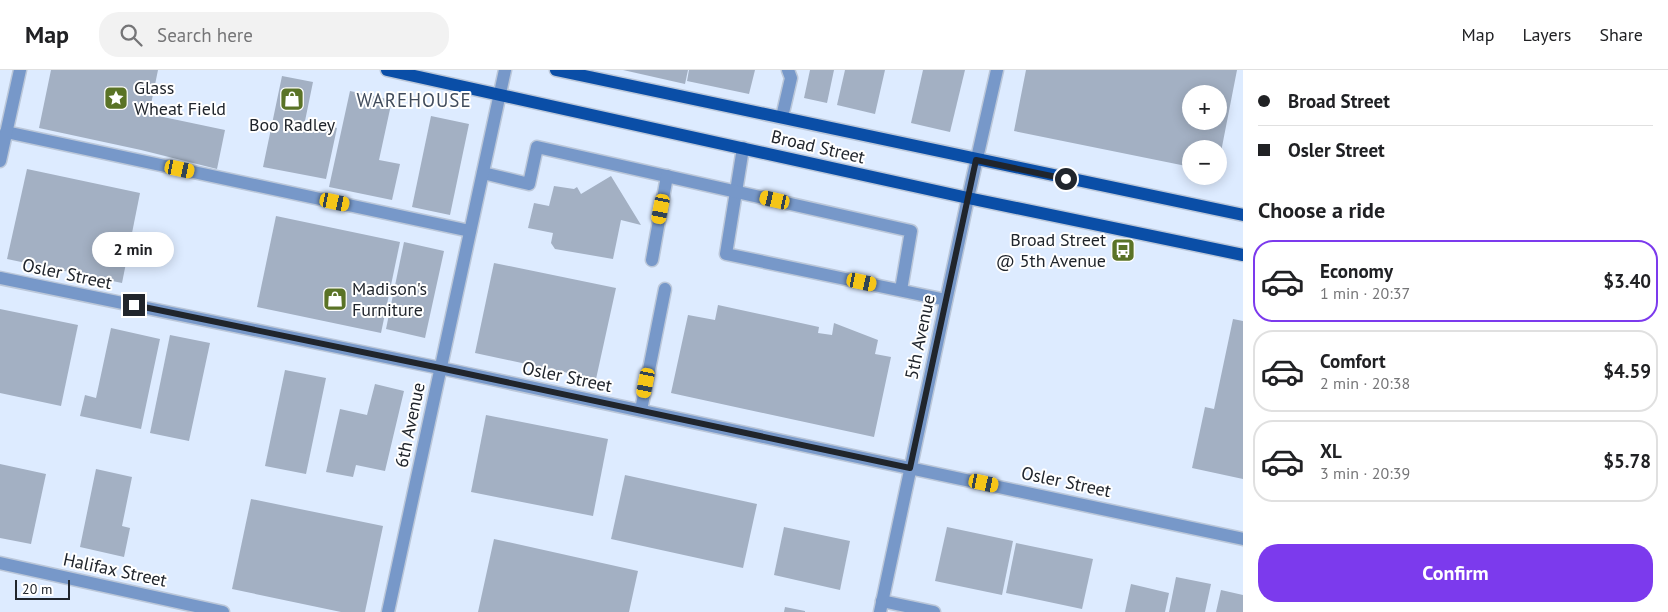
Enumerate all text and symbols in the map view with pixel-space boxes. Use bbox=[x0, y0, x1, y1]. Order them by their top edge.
search box bbox=[99, 12, 449, 57]
text: Map bbox=[25, 19, 69, 50]
icon: search bbox=[117, 21, 145, 49]
text: Search here bbox=[157, 23, 253, 47]
text: Map bbox=[1462, 23, 1494, 46]
text: Layers bbox=[1522, 23, 1571, 46]
text: Share bbox=[1599, 23, 1643, 46]
place label: Glass Wheat Field bbox=[134, 76, 226, 120]
place icon: Glass Wheat Field bbox=[103, 85, 129, 111]
map controls bbox=[1182, 85, 1227, 185]
button: + bbox=[1182, 85, 1227, 130]
shop icon: Boo Radley bbox=[279, 86, 305, 112]
district label: WAREHOUSE bbox=[356, 88, 472, 112]
text: Broad Street bbox=[1288, 89, 1390, 113]
place label: Boo Radley bbox=[249, 113, 336, 136]
street label: Broad Street bbox=[769, 125, 867, 168]
text: Osler Street bbox=[1288, 138, 1385, 162]
button: − bbox=[1182, 140, 1227, 185]
car bbox=[163, 159, 196, 179]
route start bbox=[1055, 168, 1077, 190]
car bbox=[758, 189, 791, 211]
car bbox=[318, 192, 351, 212]
car bbox=[650, 193, 671, 225]
text: Choose a ride bbox=[1258, 196, 1385, 224]
place label: Broad Street @ 5th Avenue bbox=[996, 228, 1106, 272]
callout: 2 min bbox=[93, 232, 175, 268]
bus stop icon: Broad Street @ 5th Avenue bbox=[1110, 237, 1136, 263]
text: 2 min bbox=[113, 239, 153, 259]
street label: Osler Street bbox=[20, 253, 114, 294]
icon: car bbox=[1260, 259, 1305, 304]
text: Economy bbox=[1320, 259, 1393, 283]
text: $3.40 bbox=[1603, 269, 1651, 293]
car bbox=[845, 272, 878, 292]
place label: Madison's Furniture bbox=[352, 277, 427, 321]
text: 1 min · 20:37 bbox=[1320, 283, 1410, 303]
shop icon: Madison's Furniture bbox=[322, 286, 348, 312]
street label: 5th Avenue bbox=[899, 292, 940, 381]
route end bbox=[123, 294, 145, 316]
icon: car bbox=[1260, 349, 1305, 394]
text: Comfort bbox=[1320, 349, 1386, 373]
street label: Osler Street bbox=[520, 356, 614, 397]
text: $4.59 bbox=[1603, 359, 1651, 383]
car bbox=[635, 367, 656, 399]
text: 2 min · 20:38 bbox=[1320, 373, 1410, 393]
street label: 6th Avenue bbox=[389, 380, 430, 469]
icon: car bbox=[1260, 439, 1305, 484]
text: XL bbox=[1320, 439, 1342, 463]
text: $5.78 bbox=[1603, 449, 1651, 473]
street label: Osler Street bbox=[1019, 461, 1113, 502]
text: 3 min · 20:39 bbox=[1320, 463, 1410, 483]
car bbox=[967, 473, 1000, 493]
button: Confirm bbox=[1258, 544, 1653, 602]
street label: Halifax Street bbox=[61, 547, 169, 592]
scale bar bbox=[15, 577, 70, 600]
text: 20 m bbox=[22, 580, 52, 598]

